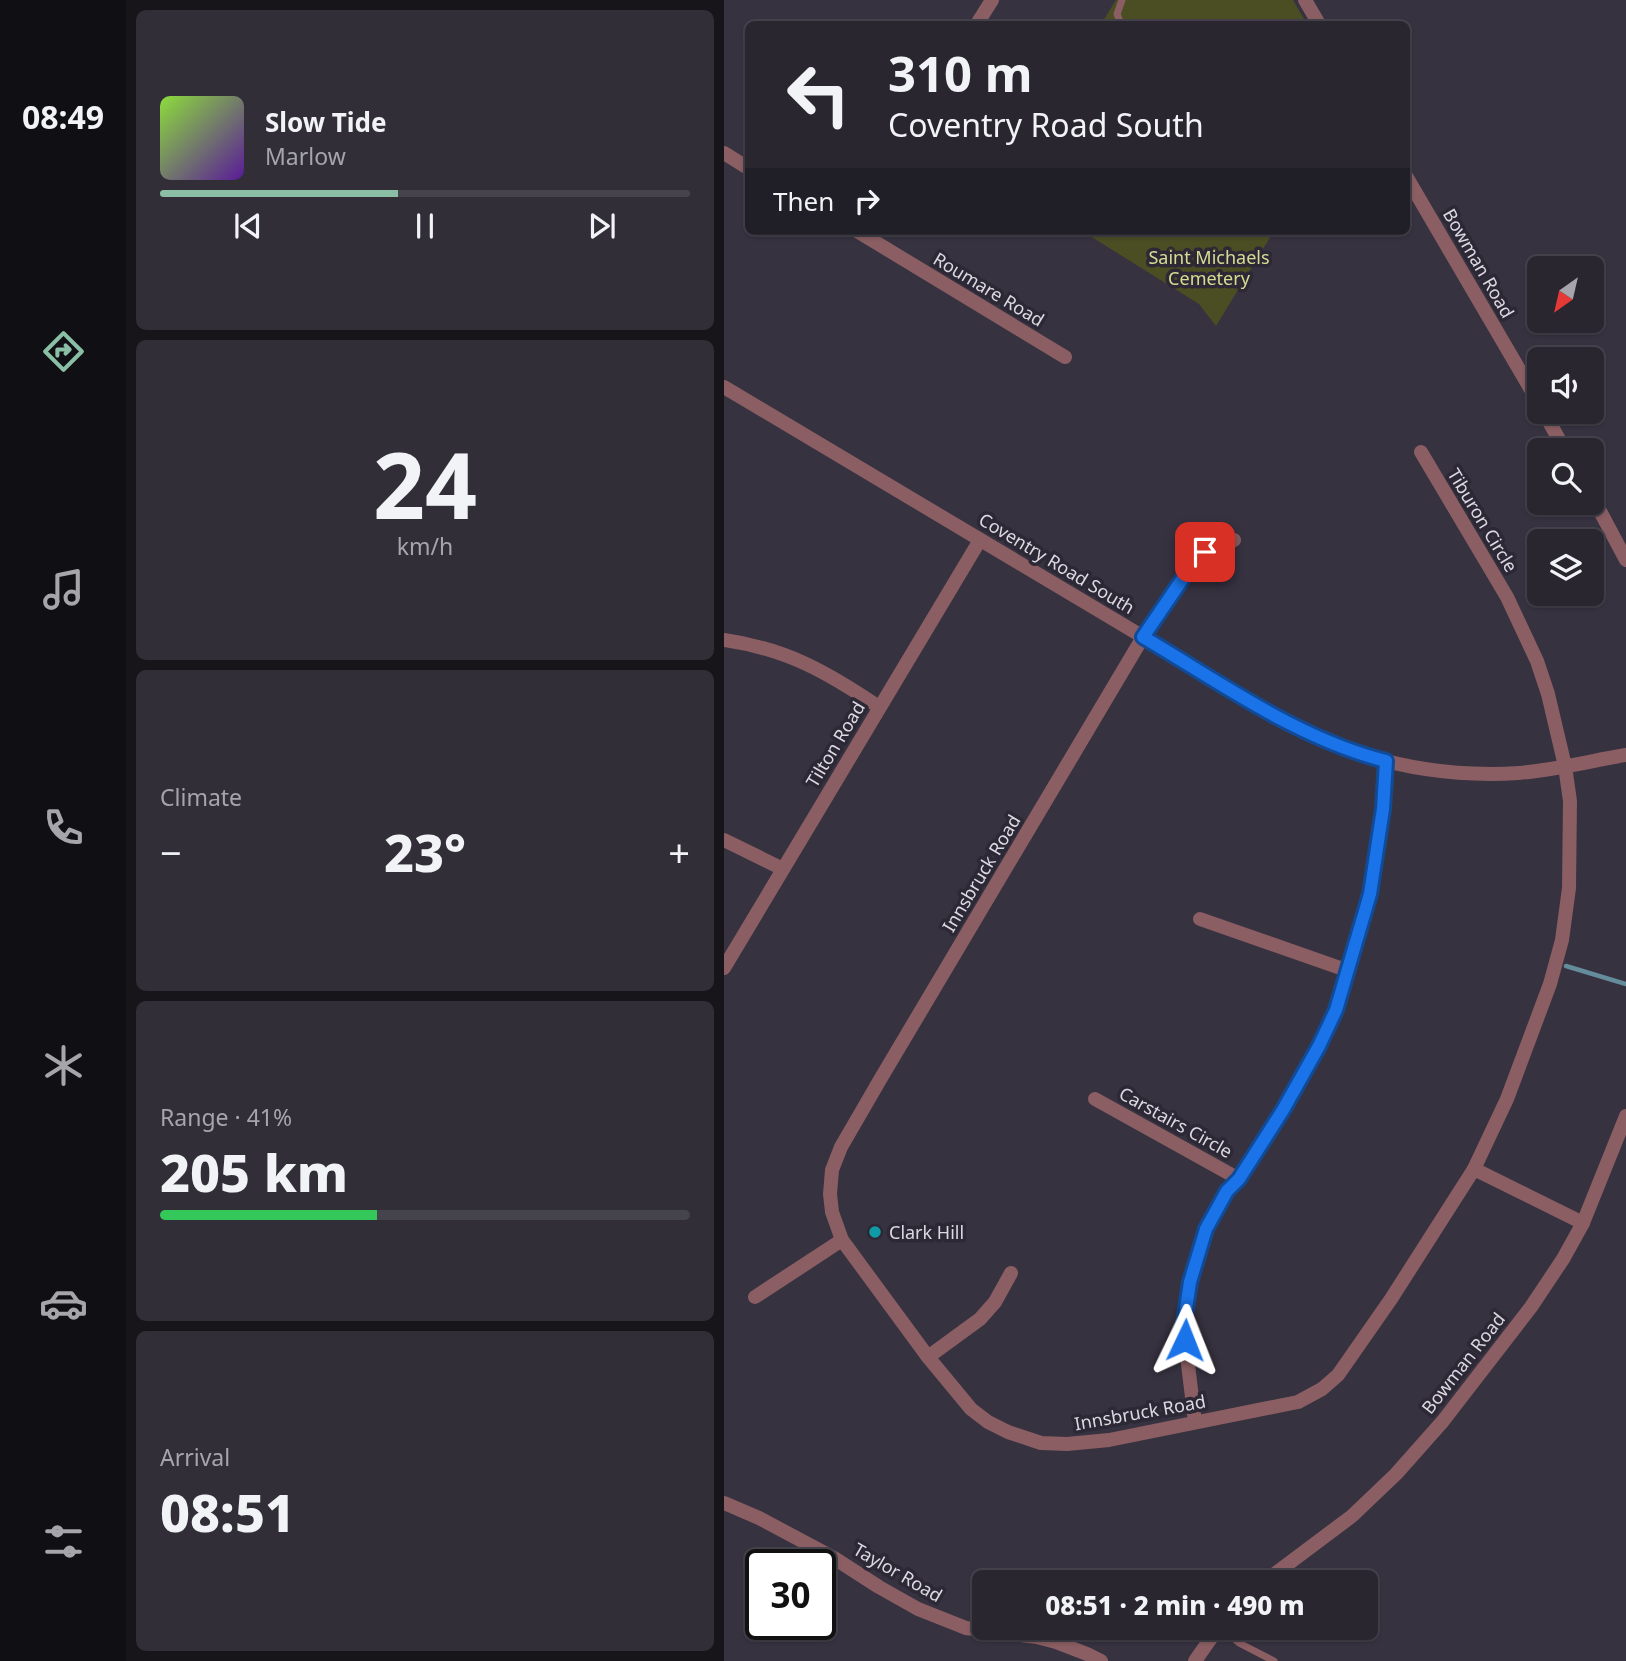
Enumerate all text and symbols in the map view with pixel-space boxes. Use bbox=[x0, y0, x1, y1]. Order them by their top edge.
text: 310 m bbox=[888, 40, 1033, 106]
icon: left bbox=[773, 49, 864, 140]
text: 08:49 bbox=[22, 95, 104, 138]
text: Coventry Road South bbox=[888, 103, 1204, 146]
text: Slow Tide bbox=[265, 104, 387, 140]
text: Marlow bbox=[265, 140, 346, 172]
icon: right bbox=[848, 182, 886, 220]
text: Then bbox=[773, 183, 834, 219]
street label: Bowman Road bbox=[1438, 204, 1520, 322]
icon: previous bbox=[229, 207, 267, 245]
icon: pause bbox=[406, 207, 444, 245]
icon: next bbox=[583, 207, 621, 245]
park label: Saint Michaels Cemetery bbox=[1148, 245, 1270, 290]
street label: Roumare Road bbox=[929, 246, 1049, 332]
north arrow bbox=[1527, 256, 1604, 332]
map controls bbox=[1527, 256, 1604, 606]
icon: directions bbox=[39, 327, 88, 376]
button: sound bbox=[1527, 347, 1604, 424]
text: 24 bbox=[373, 422, 477, 546]
button: search bbox=[1527, 438, 1604, 515]
street label: Tiburon Circle bbox=[1443, 464, 1523, 576]
street label: Coventry Road South bbox=[975, 507, 1139, 619]
pin bbox=[1175, 522, 1235, 582]
button: layers bbox=[1527, 529, 1604, 606]
text: km/h bbox=[397, 530, 453, 562]
icon: arrive bbox=[1186, 533, 1224, 571]
icon: music bbox=[39, 565, 88, 614]
street label: Tilton Road bbox=[800, 697, 870, 791]
text: Climate bbox=[160, 781, 242, 813]
icon: phone bbox=[39, 803, 88, 852]
street label: Innsbruck Road bbox=[937, 810, 1025, 936]
text: 23° bbox=[384, 816, 466, 887]
text: − bbox=[160, 826, 182, 878]
text: + bbox=[668, 826, 690, 878]
icon: climate bbox=[39, 1041, 88, 1090]
street label: Carstairs Circle bbox=[1115, 1081, 1237, 1163]
text: Range · 41% bbox=[160, 1101, 292, 1133]
text: 205 km bbox=[160, 1136, 348, 1207]
place label: Clark Hill bbox=[889, 1220, 964, 1244]
marker: Clark Hill bbox=[867, 1224, 883, 1240]
icon: car bbox=[39, 1279, 88, 1328]
position arrow bbox=[1148, 1303, 1222, 1377]
street label: Bowman Road bbox=[1416, 1307, 1510, 1419]
street label: Innsbruck Road bbox=[1073, 1389, 1207, 1435]
text: Arrival bbox=[160, 1441, 230, 1473]
text: 08:51 bbox=[160, 1476, 295, 1547]
icon: filters bbox=[39, 1517, 88, 1566]
street label: Taylor Road bbox=[849, 1537, 947, 1607]
speed limit sign: 30 bbox=[745, 1549, 836, 1640]
text: 08:51 · 2 min · 490 m bbox=[1045, 1587, 1305, 1623]

